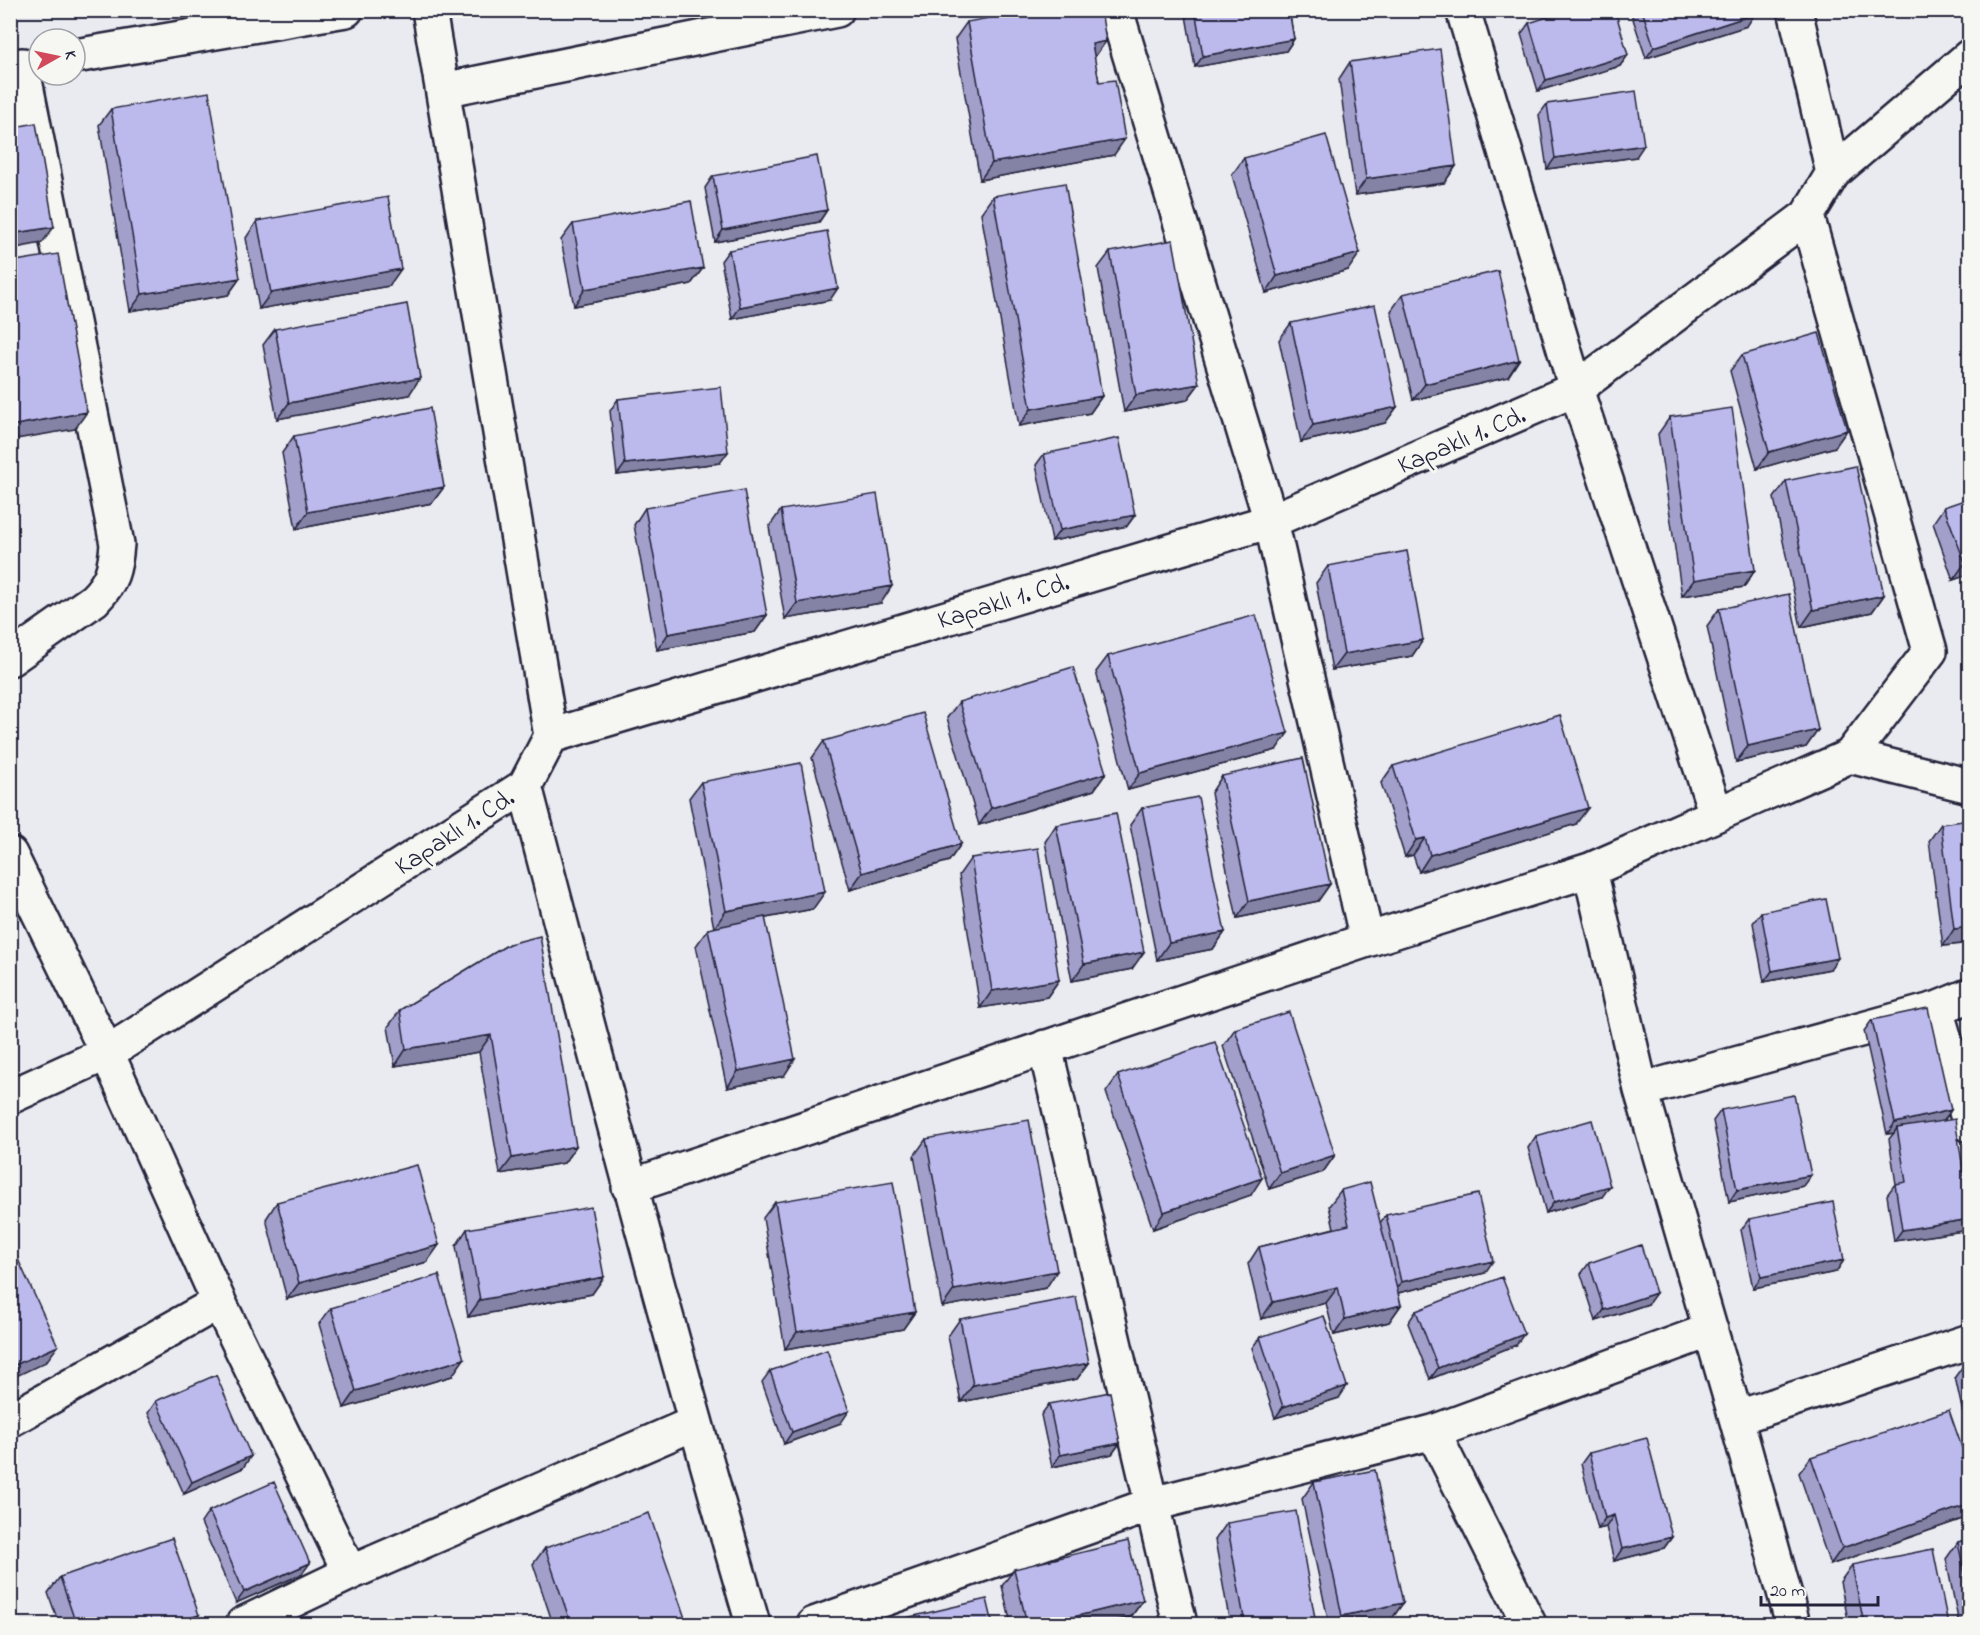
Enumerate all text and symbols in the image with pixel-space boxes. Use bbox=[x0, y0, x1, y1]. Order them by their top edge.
north arrow bbox=[27, 27, 87, 87]
text: K bbox=[57, 49, 82, 62]
street label: Kapaklı 1. Cd. bbox=[1392, 398, 1532, 486]
street label: Kapaklı 1. Cd. bbox=[933, 565, 1074, 641]
street label: Kapaklı 1. Cd. bbox=[388, 781, 523, 886]
scale bar bbox=[1761, 1569, 1878, 1607]
text: 20 m bbox=[1770, 1579, 1805, 1605]

